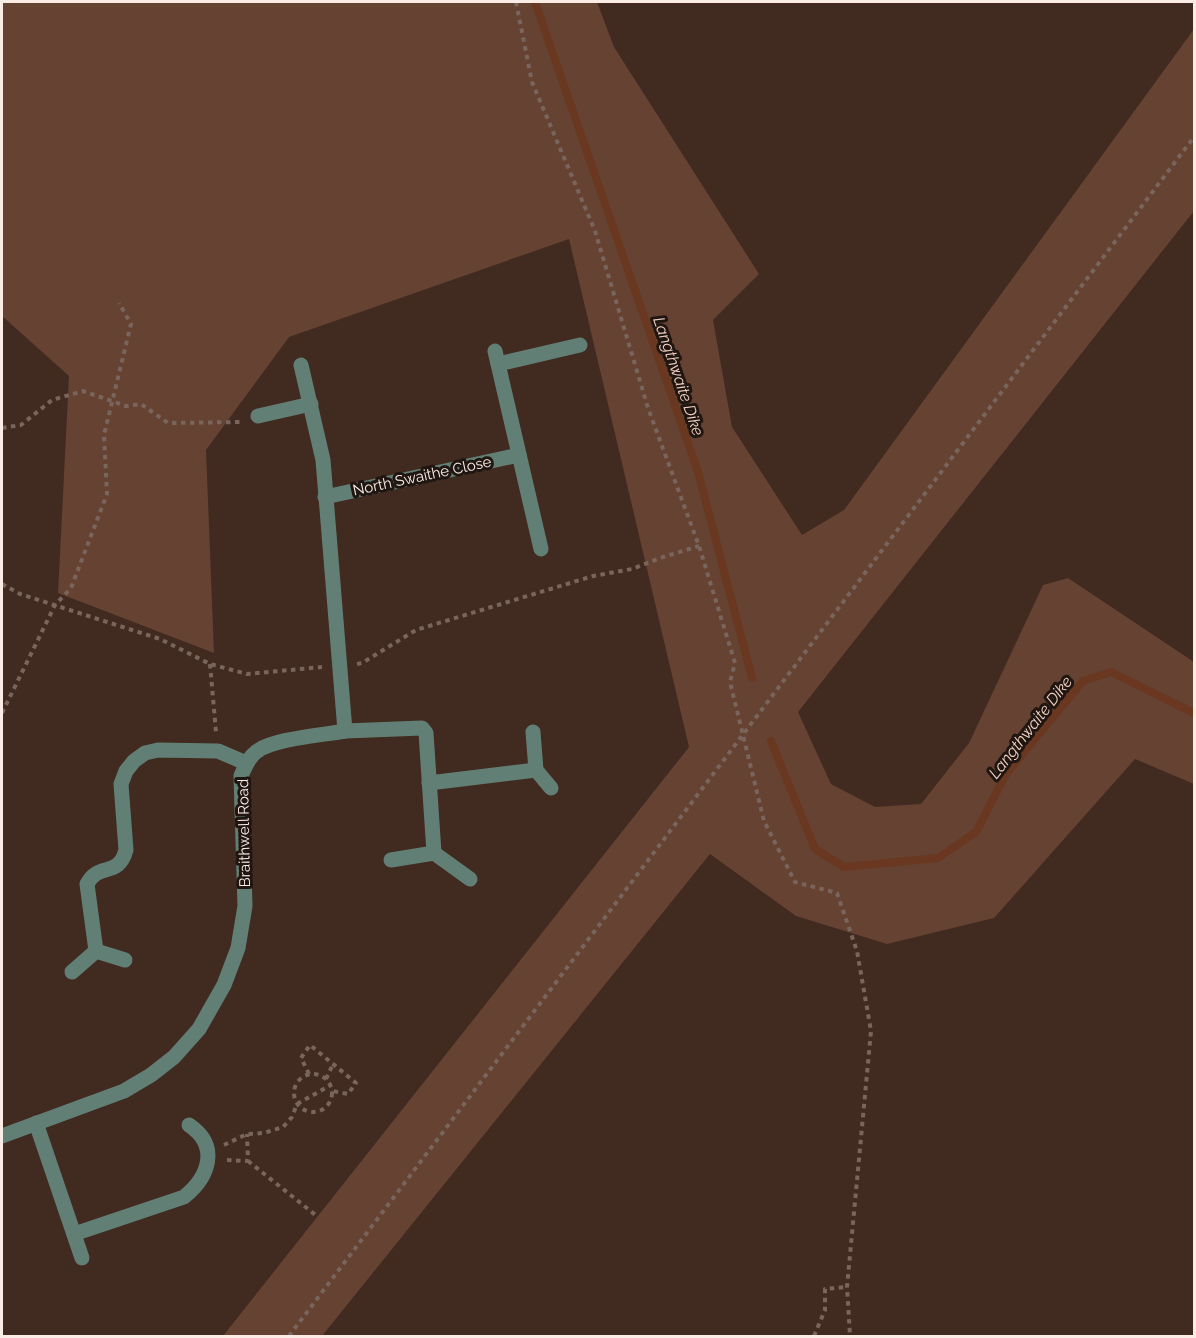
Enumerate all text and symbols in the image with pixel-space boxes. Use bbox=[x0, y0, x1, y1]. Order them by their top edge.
water label: Langthwaite Dike bbox=[649, 314, 708, 438]
street label: North Swaithe Close bbox=[351, 452, 493, 499]
water label: Langthwaite Dike bbox=[985, 672, 1076, 782]
street label: Braithwell Road bbox=[234, 779, 254, 887]

